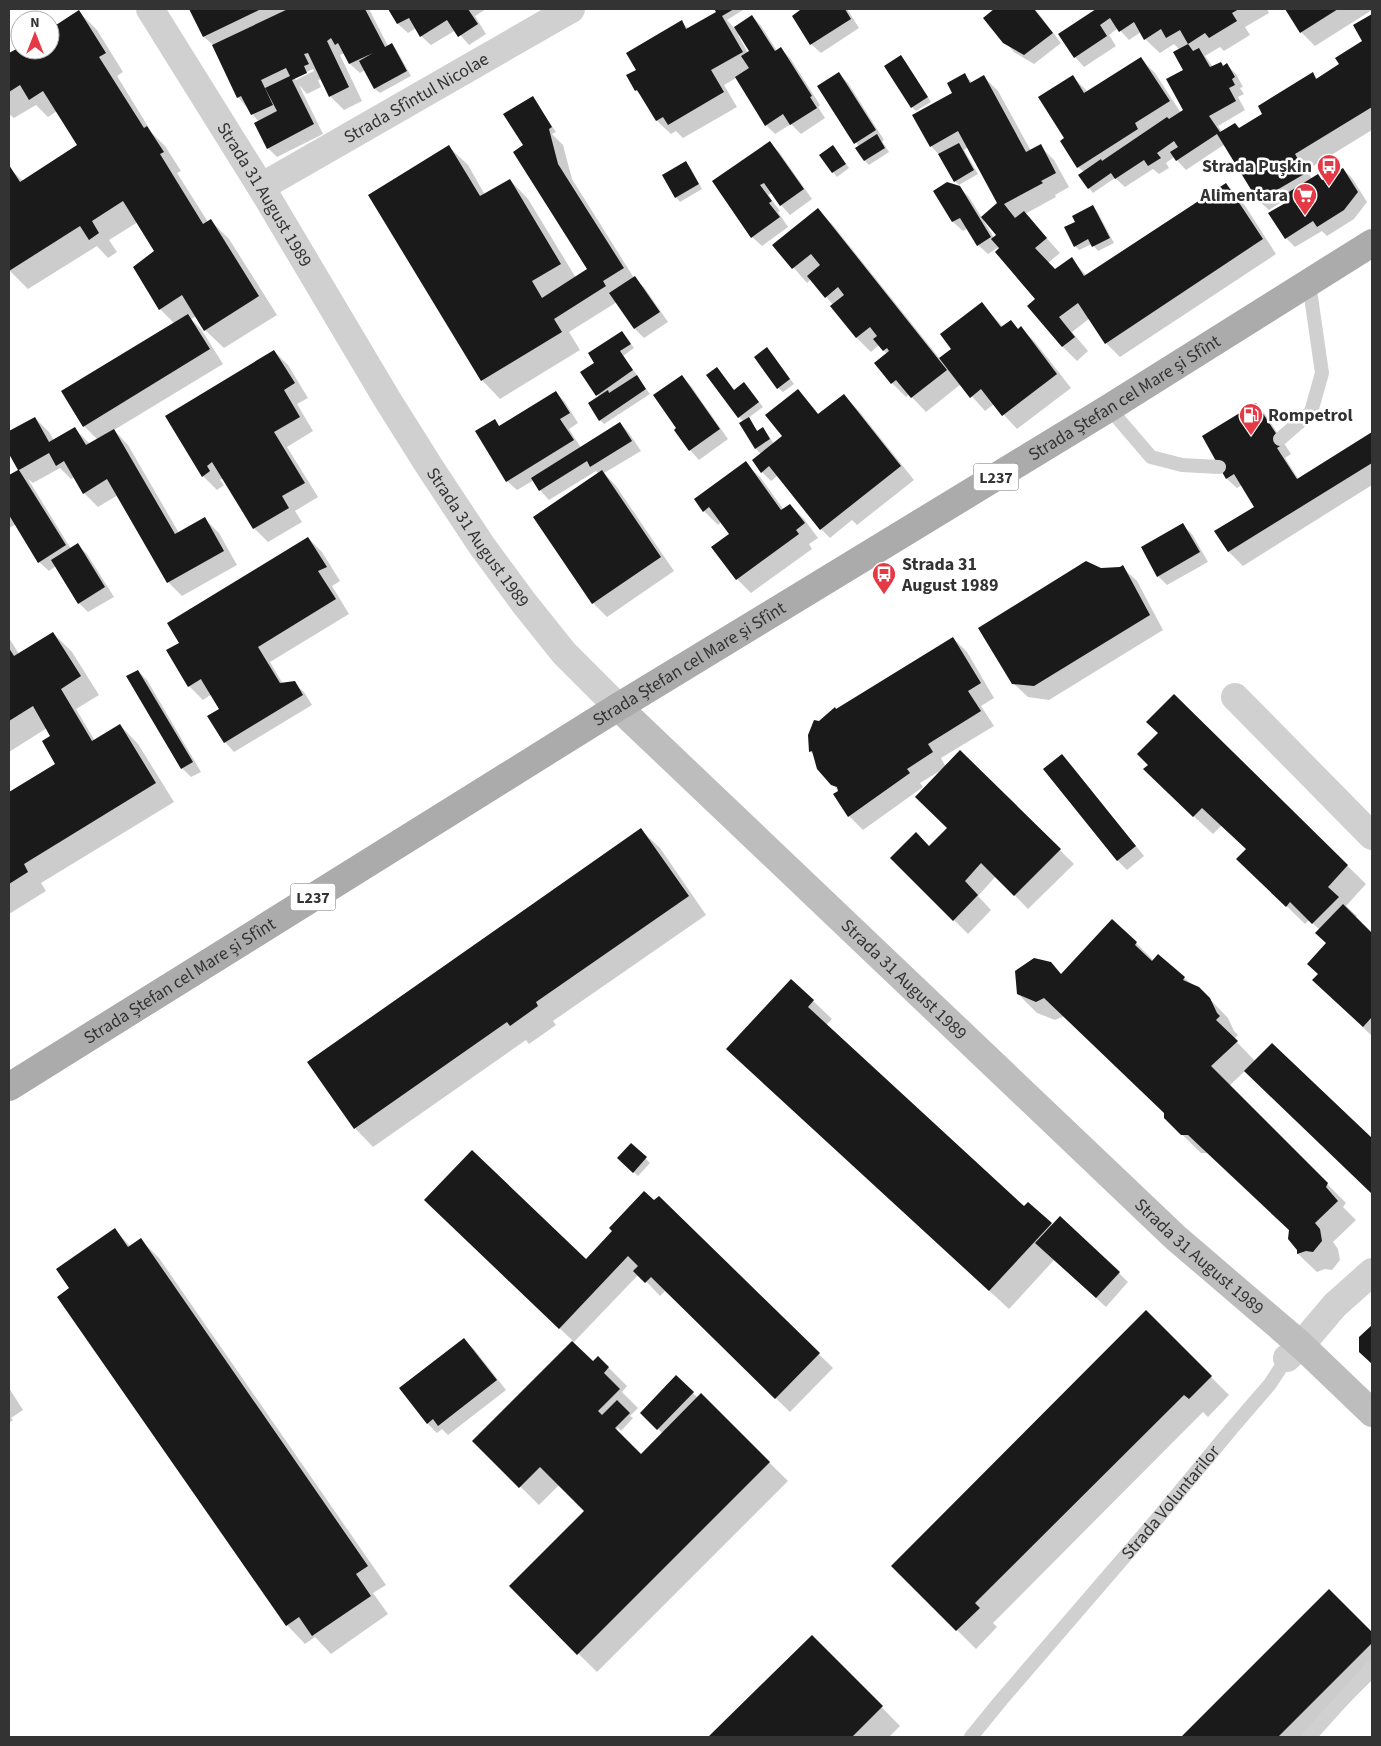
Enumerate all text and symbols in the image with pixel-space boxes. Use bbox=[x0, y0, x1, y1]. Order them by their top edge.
north arrow bbox=[10, 10, 60, 60]
text: N bbox=[30, 13, 40, 33]
street label: Strada Sfîntul Nicolae bbox=[339, 47, 494, 150]
street label: Strada 31 August 1989 bbox=[211, 117, 318, 272]
bus stop icon: Strada Pușkin bbox=[1316, 153, 1342, 187]
place label: Strada Pușkin bbox=[1202, 154, 1312, 179]
supermarket icon: Alimentara bbox=[1292, 182, 1318, 216]
place label: Alimentara bbox=[1199, 183, 1288, 208]
street label: Strada Ștefan cel Mare și Sfînt bbox=[1024, 329, 1225, 467]
fuel station icon: Rompetrol bbox=[1238, 402, 1264, 436]
place label: Rompetrol bbox=[1268, 403, 1353, 428]
street label: Strada 31 August 1989 bbox=[420, 463, 535, 613]
road number: L237 bbox=[974, 464, 1018, 491]
place label: Strada 31 August 1989 bbox=[901, 552, 998, 598]
bus stop icon: Strada 31 August 1989 bbox=[871, 561, 897, 595]
street label: Strada Ștefan cel Mare și Sfînt bbox=[588, 596, 791, 733]
road number: L237 bbox=[290, 884, 336, 910]
street label: Strada Ștefan cel Mare și Sfînt bbox=[79, 912, 281, 1050]
street label: Strada 31 August 1989 bbox=[835, 914, 972, 1046]
street label: Strada 31 August 1989 bbox=[1129, 1193, 1269, 1321]
street label: Strada Voluntarilor bbox=[1116, 1439, 1226, 1565]

